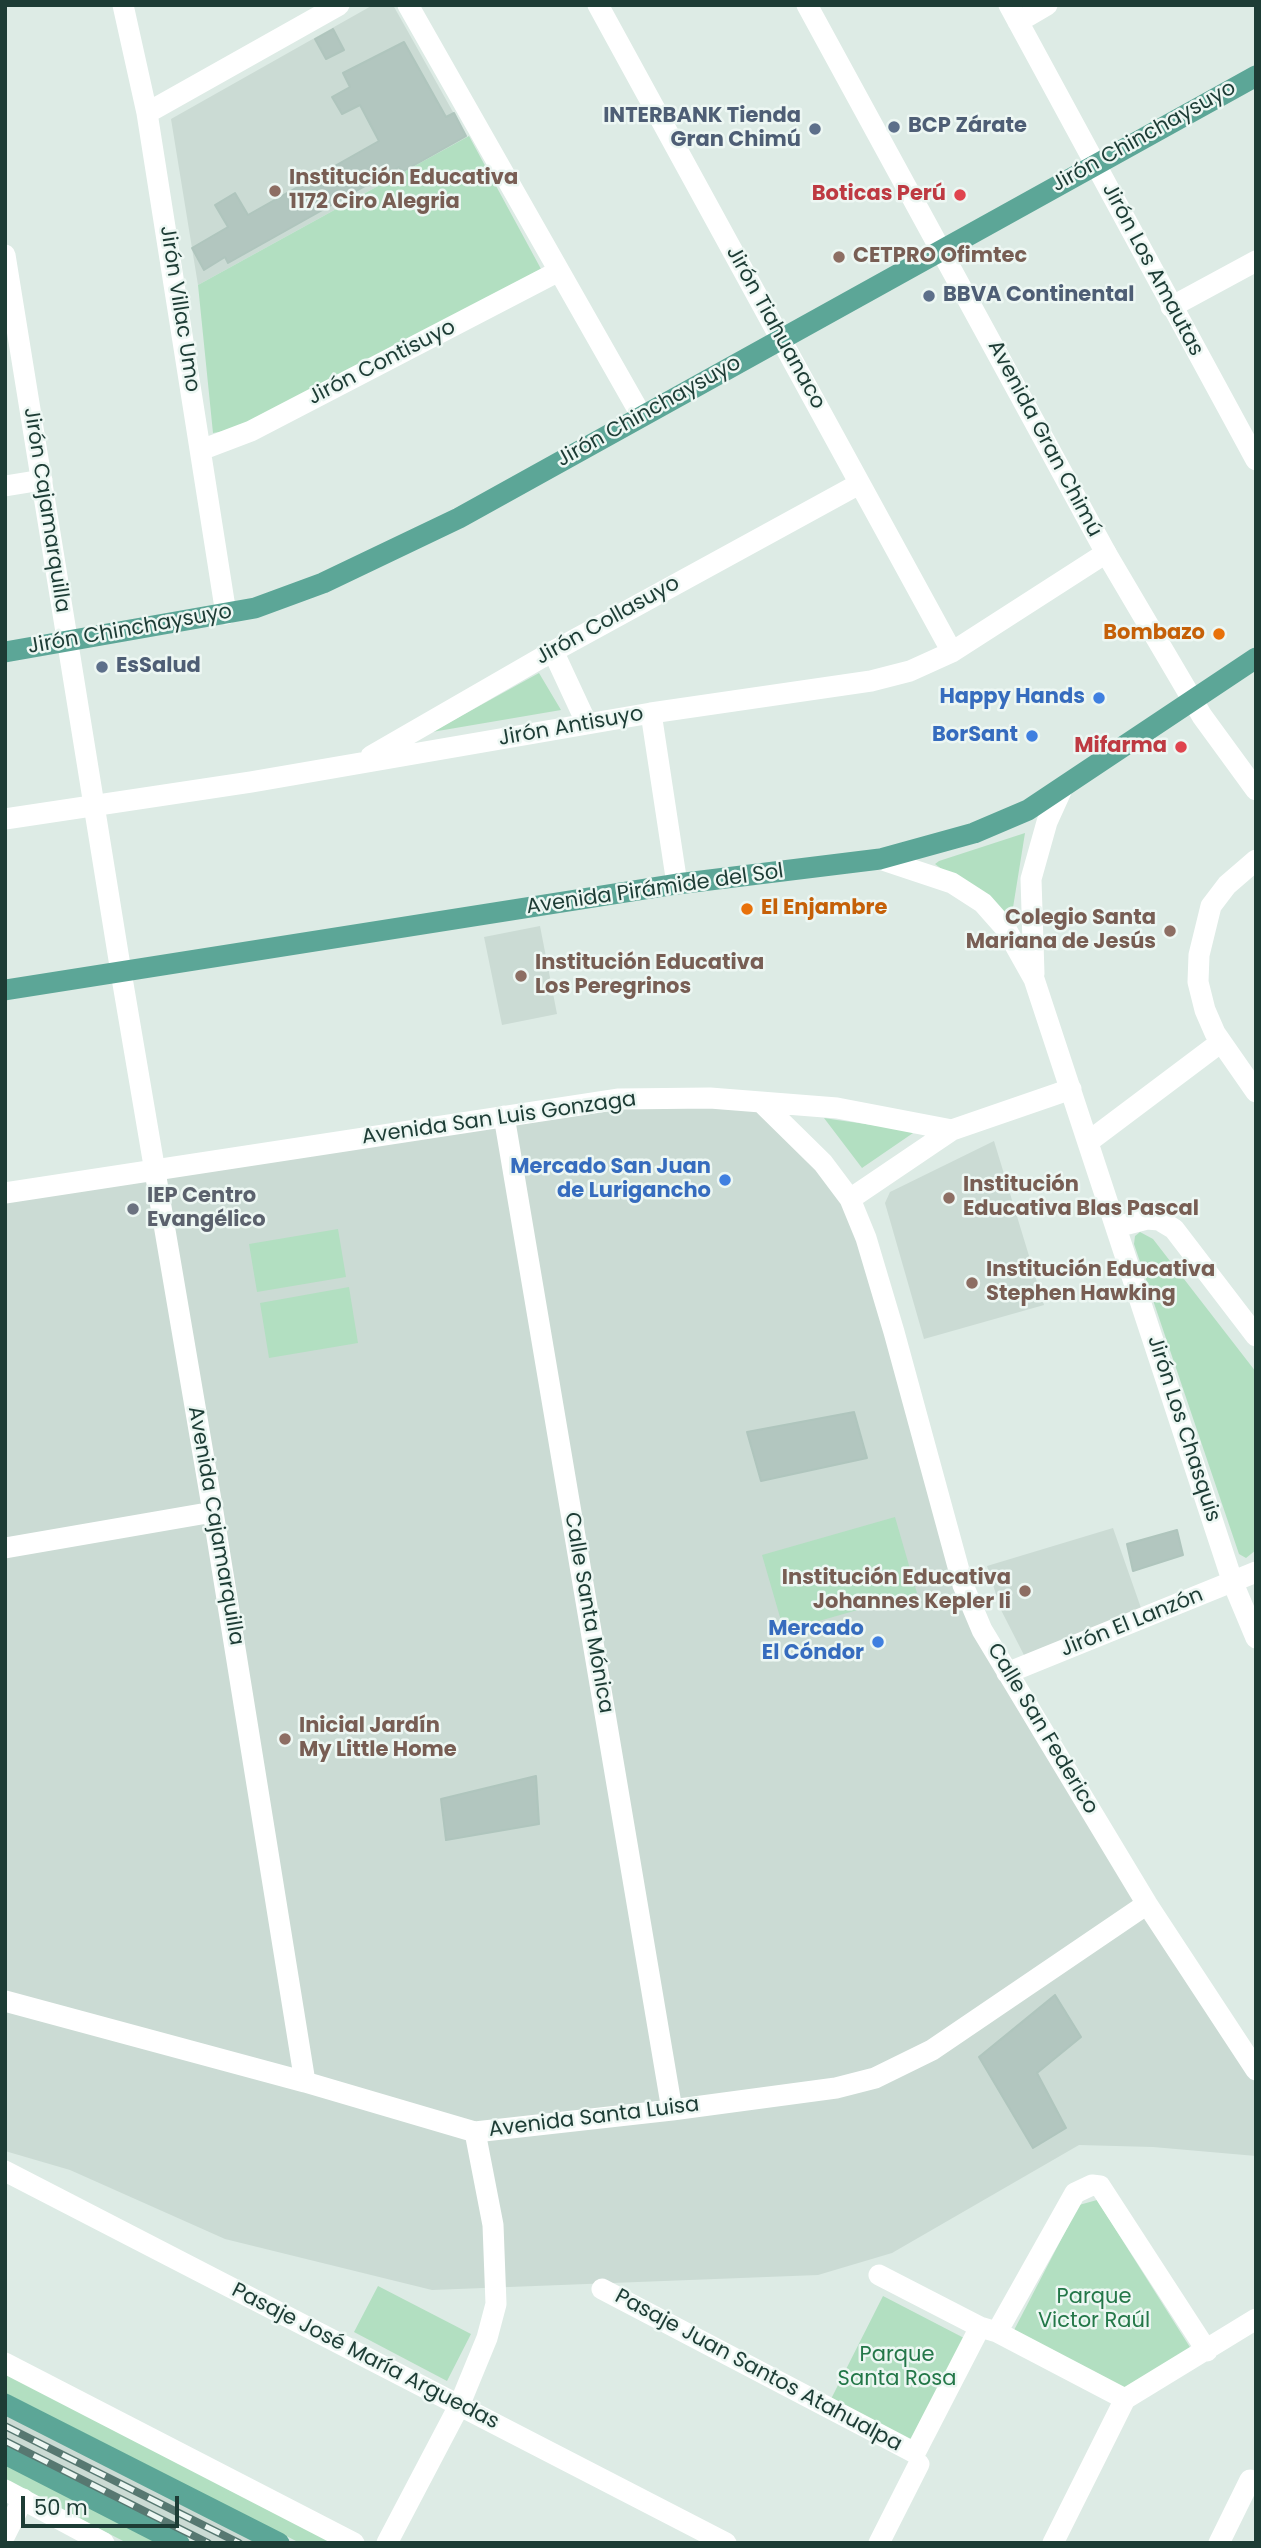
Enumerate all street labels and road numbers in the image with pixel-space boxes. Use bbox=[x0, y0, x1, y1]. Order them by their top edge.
street label: Jirón Chinchaysuyo bbox=[1047, 76, 1241, 198]
street label: Jirón Los Amautas bbox=[1096, 179, 1208, 361]
street label: Jirón Villac Umo bbox=[153, 224, 205, 394]
street label: Jirón Tiahuanaco bbox=[720, 242, 830, 414]
street label: Jirón Contisuyo bbox=[304, 315, 460, 411]
street label: Avenida Gran Chimú bbox=[982, 336, 1106, 542]
street label: Jirón Chinchaysuyo bbox=[552, 351, 746, 473]
street label: Jirón Cajamarquilla bbox=[17, 406, 75, 614]
street label: Jirón Collasuyo bbox=[532, 571, 684, 671]
street label: Jirón Chinchaysuyo bbox=[26, 600, 234, 660]
street label: Jirón Antisuyo bbox=[497, 702, 645, 752]
street label: Avenida Pirámide del Sol bbox=[525, 859, 785, 921]
street label: Avenida San Luis Gonzaga bbox=[360, 1087, 638, 1151]
street label: Jirón Los Chasquis bbox=[1141, 1333, 1225, 1525]
street label: Avenida Cajamarquilla bbox=[182, 1404, 248, 1648]
street label: Calle Santa Mónica bbox=[558, 1510, 618, 1716]
street label: Jirón El Lanzón bbox=[1057, 1583, 1207, 1663]
street label: Calle San Federico bbox=[981, 1639, 1103, 1819]
street label: Avenida Santa Luisa bbox=[487, 2093, 701, 2143]
street label: Pasaje José María Arguedas bbox=[227, 2278, 503, 2436]
street label: Pasaje Juan Santos Atahualpa bbox=[610, 2284, 906, 2458]

